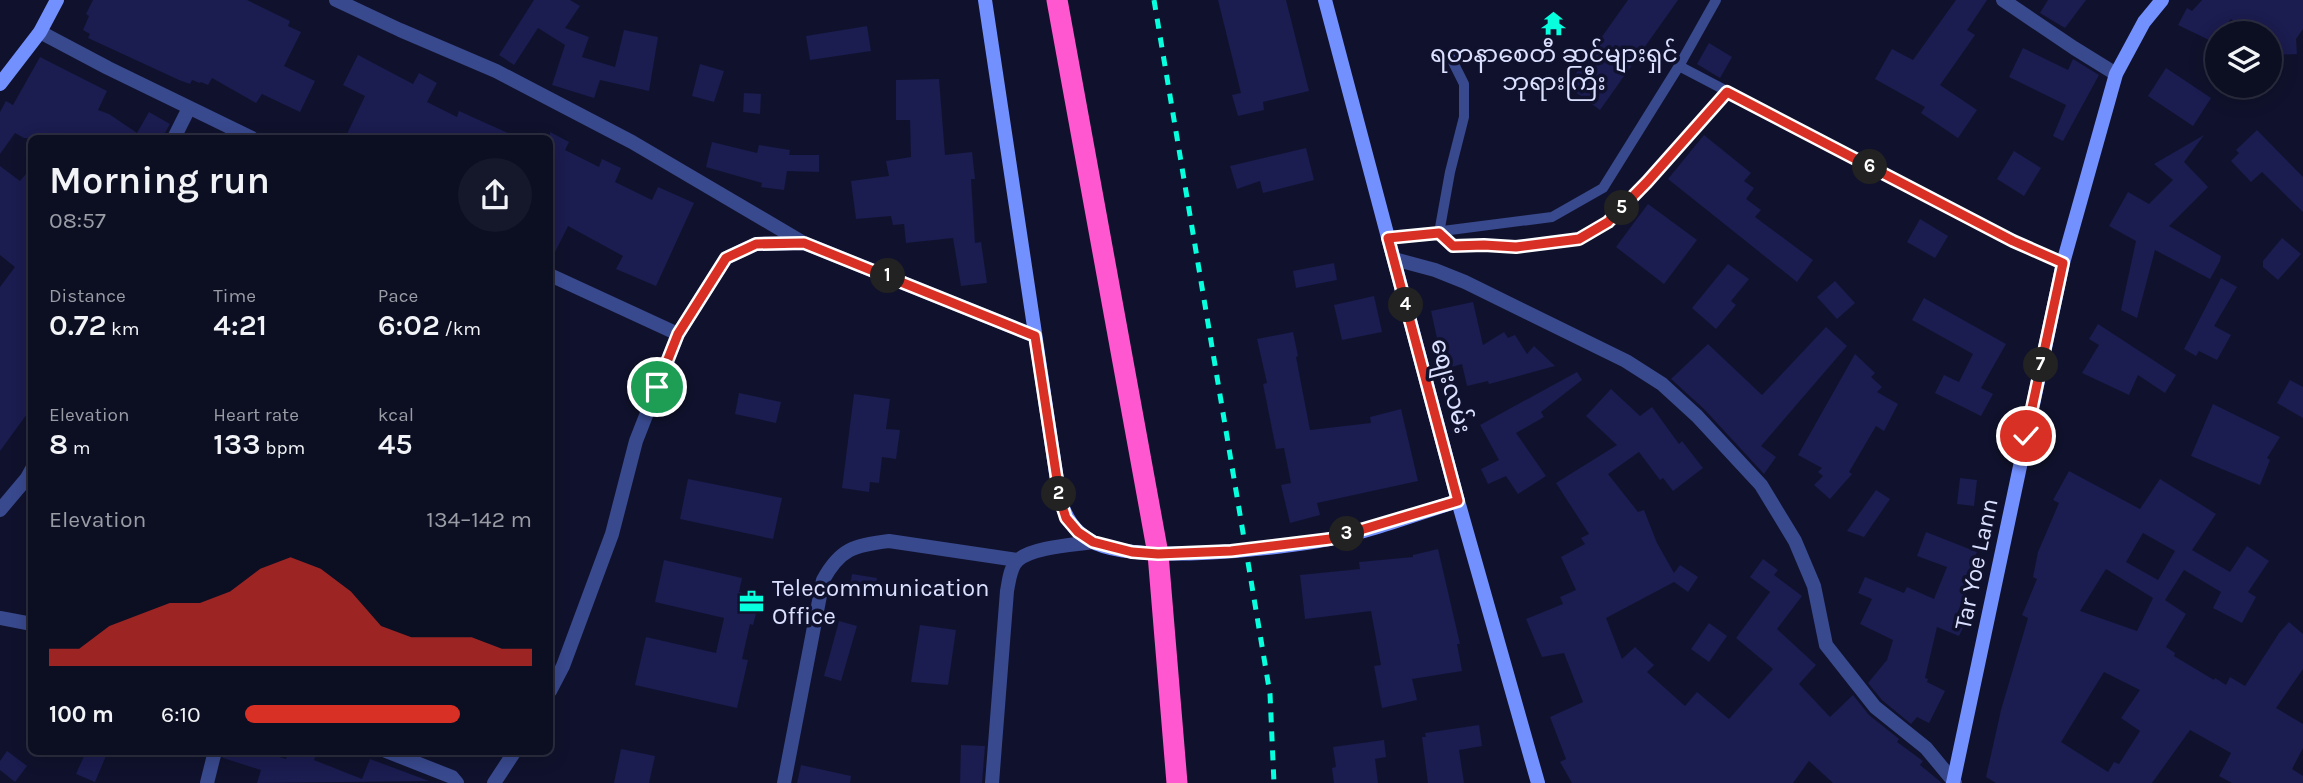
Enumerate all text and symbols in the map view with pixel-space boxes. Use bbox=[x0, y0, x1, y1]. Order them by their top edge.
temple icon: ရတနာစေတီ ဆင်များရှင် ဘုရားကြီး bbox=[1540, 9, 1568, 37]
map controls bbox=[2205, 21, 2282, 98]
button: layers bbox=[2205, 21, 2282, 98]
place label: ရတနာစေတီ ဆင်များရှင် ဘုရားကြီး bbox=[1430, 38, 1678, 101]
pin: 6 bbox=[1853, 150, 1888, 184]
text: 6 bbox=[1864, 155, 1875, 177]
text: Morning run bbox=[49, 158, 270, 203]
button: share bbox=[458, 158, 532, 232]
pin: 5 bbox=[1604, 190, 1640, 226]
text: 5 bbox=[1616, 196, 1627, 218]
text: 08:57 bbox=[49, 207, 106, 234]
pin: 1 bbox=[870, 258, 906, 294]
text: 1 bbox=[884, 264, 891, 286]
text: Distance bbox=[49, 285, 126, 307]
text: Time bbox=[213, 285, 256, 307]
text: Pace bbox=[378, 285, 418, 307]
pin: 4 bbox=[1388, 288, 1424, 322]
text: 4 bbox=[1400, 293, 1411, 315]
text: 0.72 bbox=[49, 307, 106, 343]
text: 4:21 bbox=[213, 307, 267, 343]
text: 6:02 bbox=[378, 307, 440, 343]
text: km bbox=[106, 318, 139, 340]
text: /km bbox=[440, 318, 481, 340]
street label: စျေးလမ်း bbox=[1420, 335, 1479, 438]
pin: 7 bbox=[2024, 348, 2058, 382]
text: 7 bbox=[2036, 353, 2045, 375]
pin bbox=[627, 357, 687, 417]
icon: arrive bbox=[638, 368, 676, 406]
text: Elevation bbox=[49, 404, 129, 426]
text: Heart rate bbox=[213, 404, 299, 426]
text: kcal bbox=[378, 404, 414, 426]
pin bbox=[1996, 406, 2056, 466]
icon: check bbox=[2007, 417, 2045, 455]
text: 8 bbox=[49, 426, 68, 462]
text: 133 bbox=[213, 426, 261, 462]
text: 45 bbox=[378, 426, 413, 462]
text: m bbox=[68, 437, 90, 459]
text: bpm bbox=[261, 437, 305, 459]
pin: 2 bbox=[1042, 476, 1076, 512]
text: 2 bbox=[1053, 482, 1064, 504]
street label: Tar Yoe Lann bbox=[1948, 496, 2004, 632]
text: Elevation bbox=[49, 506, 146, 533]
text: 134–142 m bbox=[426, 506, 532, 533]
pin: 3 bbox=[1330, 516, 1364, 552]
text: 3 bbox=[1341, 522, 1352, 544]
place label: Telecommunication Office bbox=[772, 574, 990, 630]
office icon: Telecommunication Office bbox=[738, 588, 766, 616]
text: 100 m bbox=[49, 701, 114, 728]
text: 6:10 bbox=[161, 701, 201, 728]

